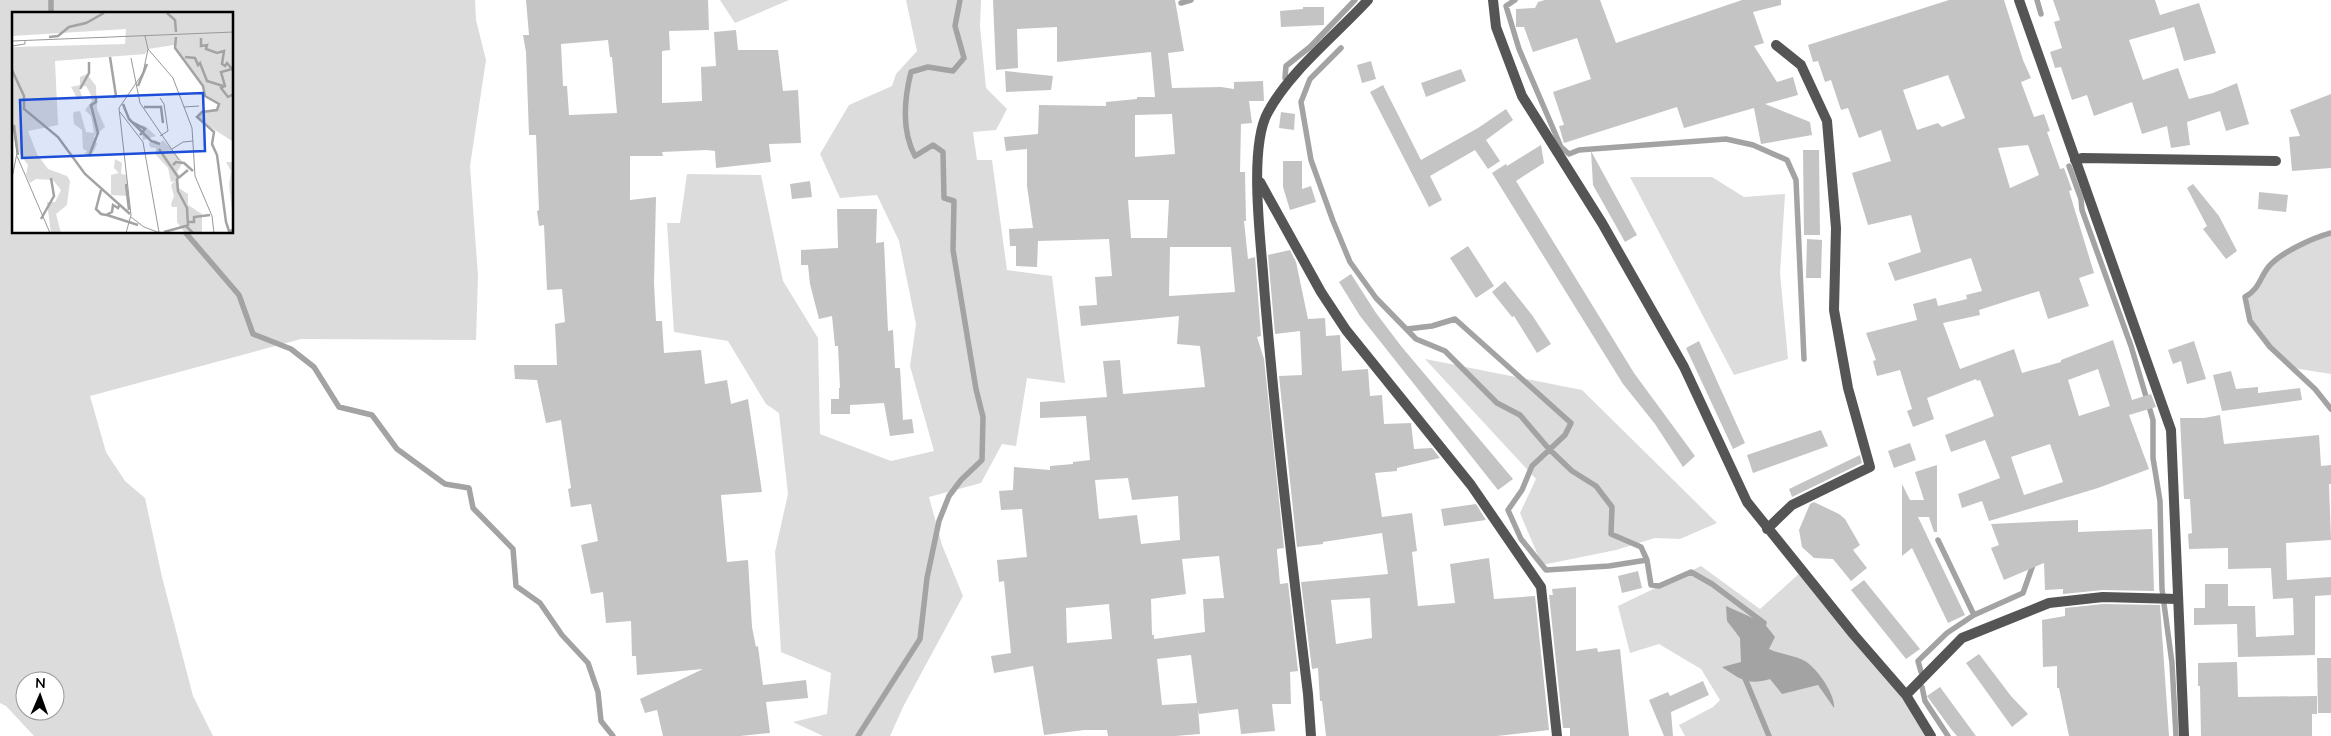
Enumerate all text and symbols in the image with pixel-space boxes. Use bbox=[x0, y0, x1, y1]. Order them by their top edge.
inset map bbox=[12, 12, 234, 234]
north arrow bbox=[15, 671, 65, 721]
text: N bbox=[35, 674, 46, 692]

